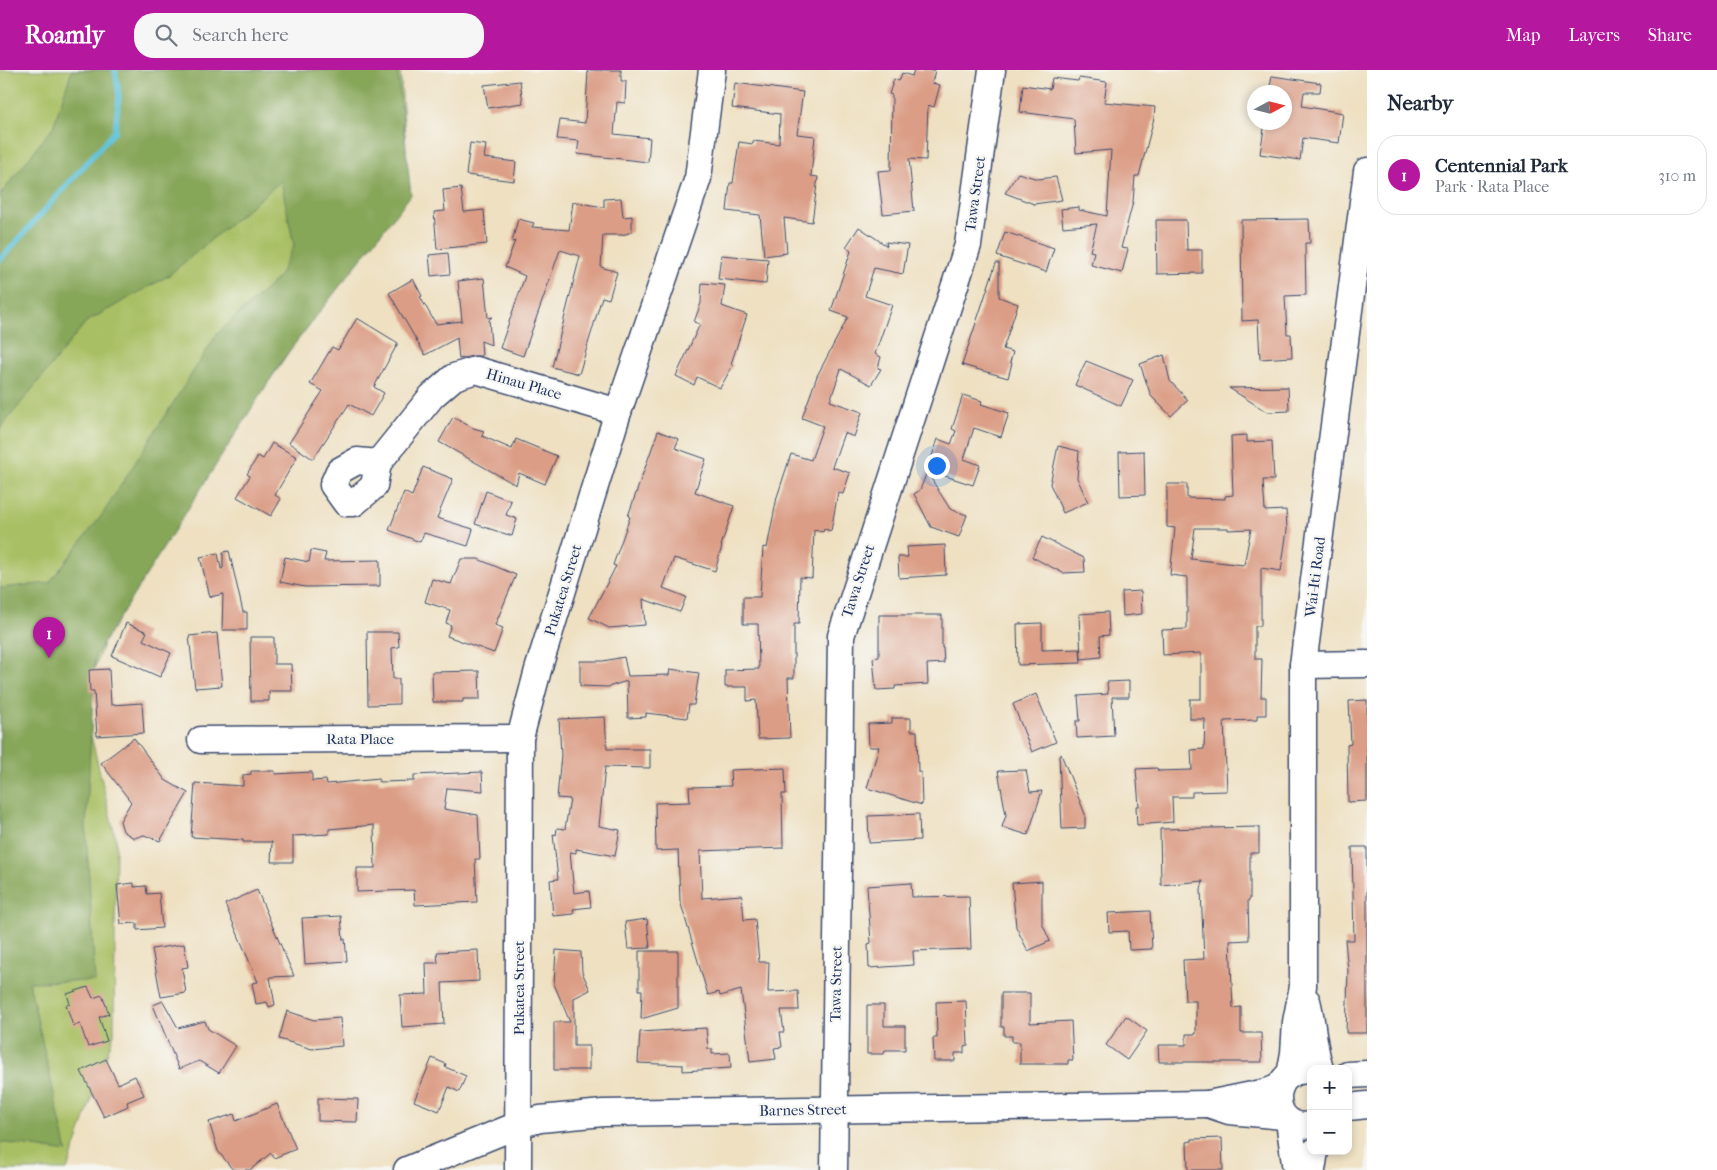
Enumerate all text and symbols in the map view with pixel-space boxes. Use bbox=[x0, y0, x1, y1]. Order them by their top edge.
search box bbox=[134, 13, 484, 58]
text: Roamly bbox=[25, 21, 104, 49]
icon: search bbox=[152, 21, 180, 49]
text: Search here bbox=[192, 24, 289, 46]
text: Map bbox=[1506, 25, 1540, 46]
text: Layers bbox=[1568, 25, 1620, 46]
text: Share bbox=[1648, 25, 1692, 46]
north arrow bbox=[1247, 85, 1292, 130]
text: Nearby bbox=[1387, 91, 1453, 115]
street label: Tawa Street bbox=[961, 154, 989, 233]
text: Centennial Park bbox=[1435, 155, 1568, 177]
text: 1 bbox=[1401, 166, 1407, 185]
text: 310 m bbox=[1658, 166, 1696, 185]
text: Park · Rata Place bbox=[1435, 177, 1549, 196]
street label: Hinau Place bbox=[484, 365, 564, 404]
your location bbox=[924, 453, 950, 479]
street label: Wai-Iti Road bbox=[1301, 535, 1329, 619]
street label: Pukatea Street bbox=[541, 541, 586, 638]
street label: Tawa Street bbox=[838, 541, 879, 620]
pin: 1 bbox=[33, 617, 65, 658]
street label: Rata Place bbox=[326, 730, 394, 748]
street label: Pukatea Street bbox=[510, 940, 528, 1035]
street label: Tawa Street bbox=[826, 945, 846, 1022]
map controls bbox=[1307, 1065, 1352, 1155]
button: + bbox=[1307, 1065, 1352, 1110]
street label: Barnes Street bbox=[759, 1100, 848, 1120]
button: − bbox=[1307, 1110, 1352, 1155]

